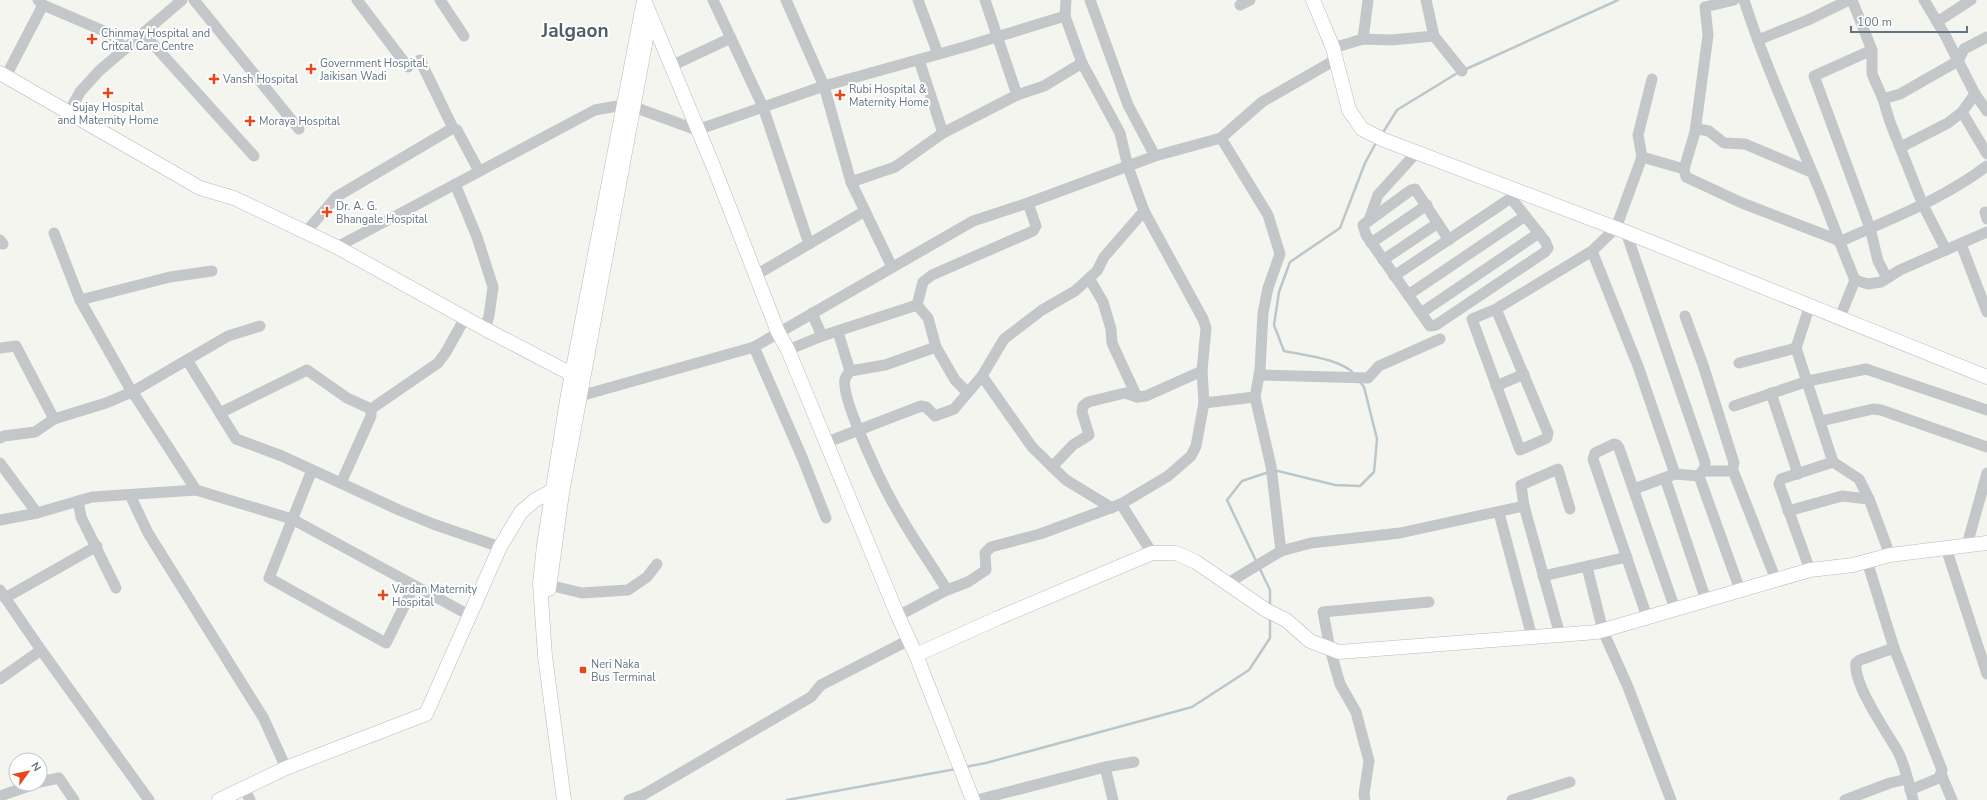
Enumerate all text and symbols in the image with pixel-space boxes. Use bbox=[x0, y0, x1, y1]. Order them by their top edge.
scale bar bbox=[1851, 8, 1967, 34]
text: 100 m bbox=[1857, 14, 1892, 30]
district label: Jalgaon bbox=[540, 18, 609, 44]
place label: Chinmay Hospital and Critcal Care Centre bbox=[101, 26, 210, 54]
marker: Chinmay Hospital and Critcal Care Centre bbox=[86, 33, 98, 45]
place label: Government Hospital, Jaikisan Wadi bbox=[319, 56, 428, 84]
marker: Government Hospital, Jaikisan Wadi bbox=[305, 63, 317, 75]
place label: Vansh Hospital bbox=[222, 72, 299, 87]
marker: Vansh Hospital bbox=[208, 73, 220, 85]
place label: Rubi Hospital & Maternity Home bbox=[849, 82, 929, 110]
marker: Sujay Hospital and Maternity Home bbox=[102, 87, 114, 99]
marker: Rubi Hospital & Maternity Home bbox=[834, 89, 846, 101]
place label: Sujay Hospital and Maternity Home bbox=[57, 100, 159, 128]
place label: Moraya Hospital bbox=[259, 114, 341, 129]
marker: Moraya Hospital bbox=[244, 115, 256, 127]
place label: Dr. A. G. Bhangale Hospital bbox=[336, 199, 428, 227]
marker: Dr. A. G. Bhangale Hospital bbox=[321, 206, 333, 218]
place label: Vardan Maternity Hospital bbox=[391, 582, 478, 610]
marker: Vardan Maternity Hospital bbox=[377, 589, 389, 601]
place label: Neri Naka Bus Terminal bbox=[591, 657, 656, 685]
marker: Neri Naka Bus Terminal bbox=[578, 665, 588, 675]
north arrow bbox=[8, 752, 48, 792]
text: N bbox=[27, 759, 44, 774]

